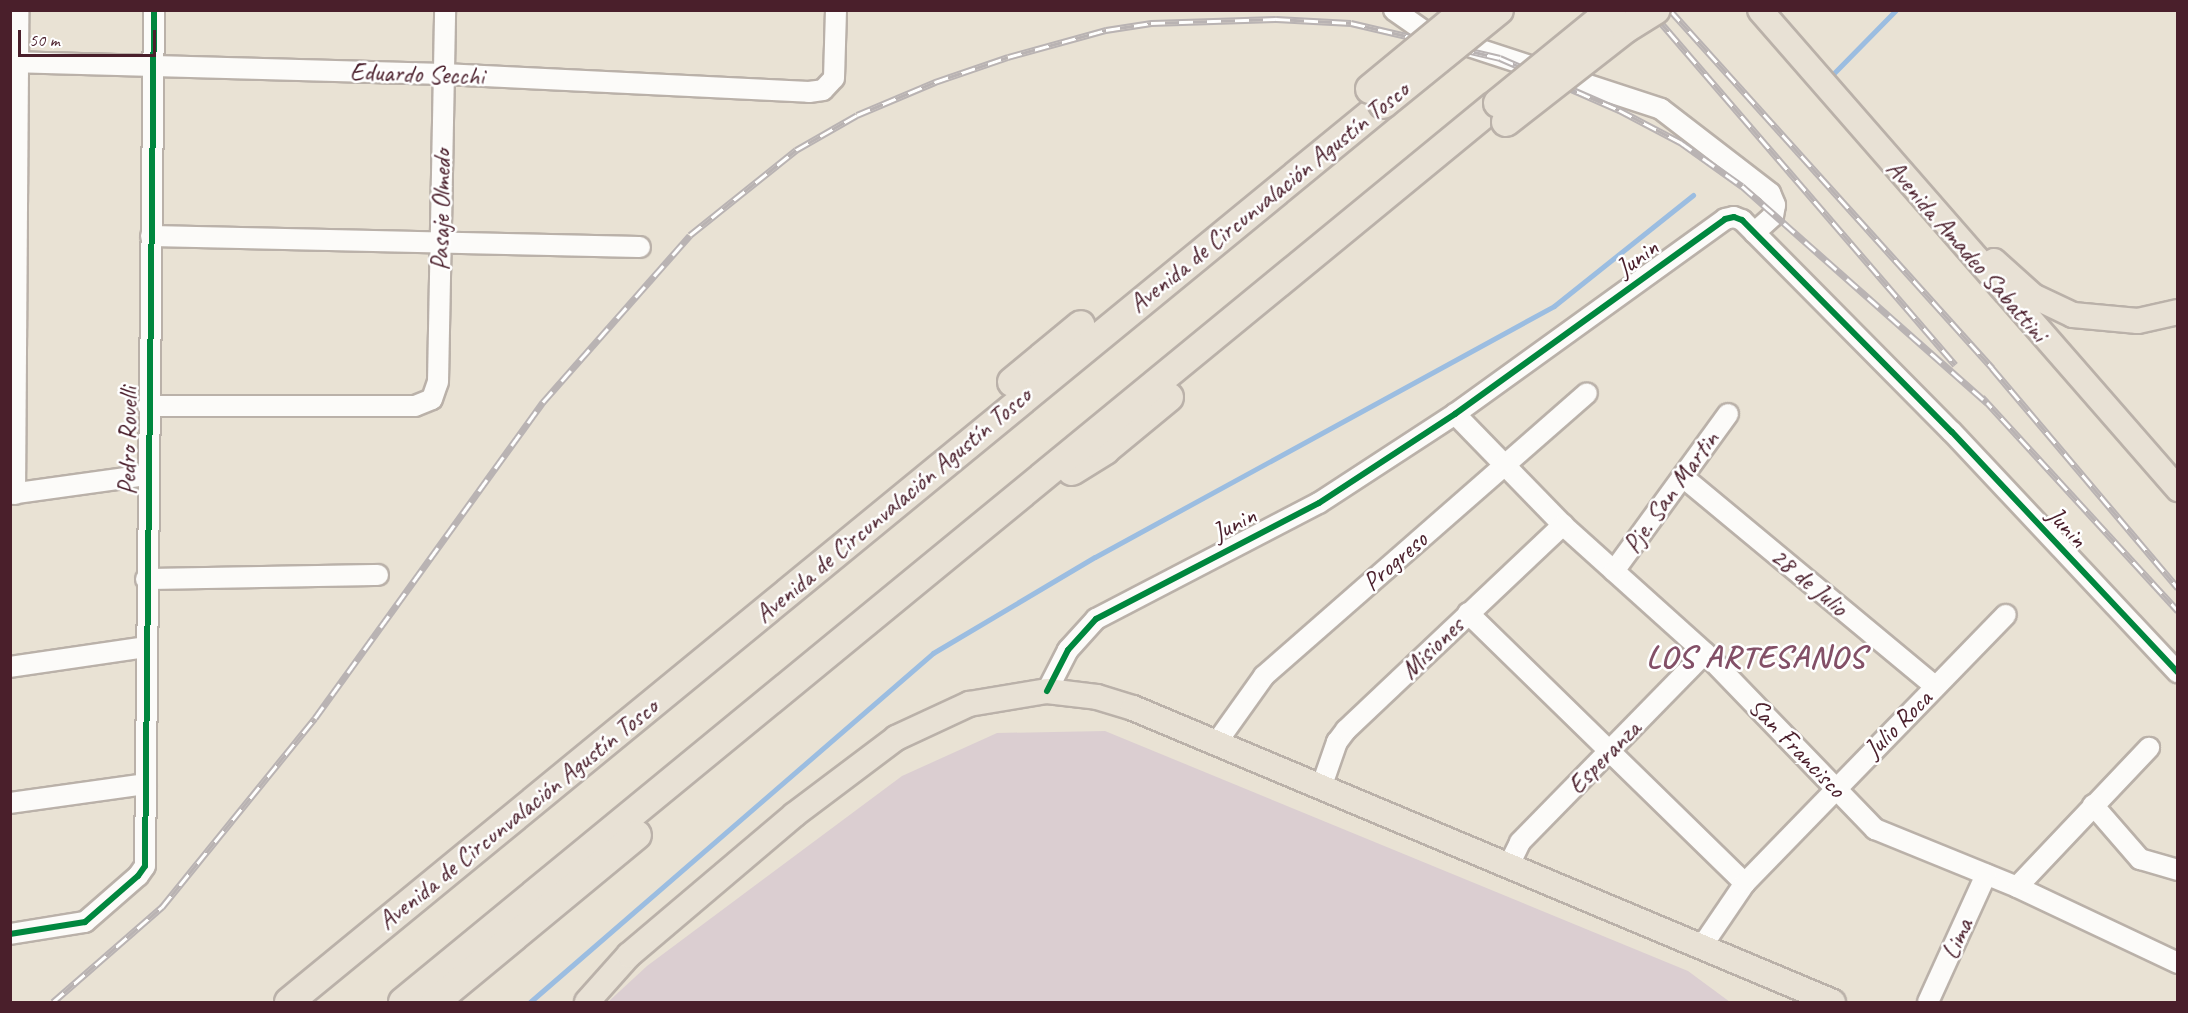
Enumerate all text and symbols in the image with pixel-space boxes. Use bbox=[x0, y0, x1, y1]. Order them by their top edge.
scale bar bbox=[21, 18, 159, 56]
text: 50 m bbox=[29, 29, 60, 51]
street label: Eduardo Secchi bbox=[349, 56, 485, 92]
street label: Avenida de Circunvalación Agustín Tosco bbox=[1123, 75, 1415, 319]
street label: Pasaje Olmedo bbox=[424, 148, 458, 272]
street label: Avenida Amadeo Sabattini bbox=[1879, 154, 2055, 348]
street label: Junin bbox=[1609, 232, 1665, 284]
street label: Avenida de Circunvalación Agustín Tosco bbox=[749, 380, 1037, 630]
street label: Pedro Rovelli bbox=[111, 386, 145, 496]
street label: Pje. San Martin bbox=[1616, 425, 1726, 559]
street label: Junin bbox=[1207, 500, 1261, 548]
street label: Junin bbox=[2040, 500, 2094, 554]
street label: Progreso bbox=[1356, 524, 1434, 598]
street label: 28 de Julio bbox=[1764, 541, 1854, 623]
street label: Misiones bbox=[1394, 610, 1470, 686]
district label: LOS ARTESANOS bbox=[1647, 638, 1865, 676]
street label: Julio Roca bbox=[1857, 683, 1939, 765]
street label: San Francisco bbox=[1742, 691, 1852, 805]
street label: Avenida de Circunvalación Agustín Tosco bbox=[372, 692, 664, 936]
street label: Esperanza bbox=[1561, 713, 1647, 801]
street label: Lima bbox=[1934, 914, 1980, 964]

